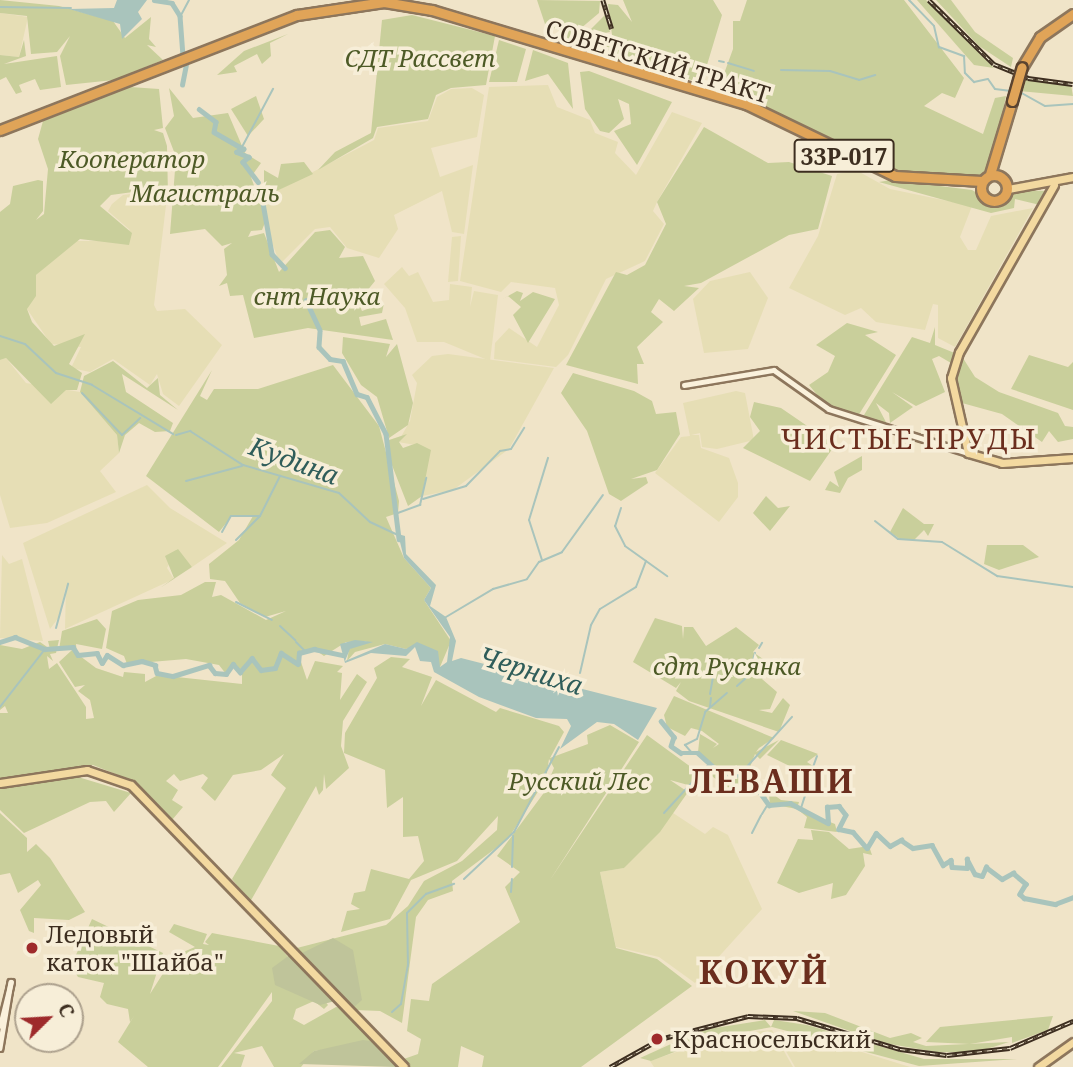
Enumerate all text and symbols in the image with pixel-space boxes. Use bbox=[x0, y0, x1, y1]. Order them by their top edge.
street label: СОВЕТСКИЙ ТРАКТ bbox=[542, 13, 774, 109]
park label: СДТ Рассвет bbox=[344, 44, 496, 72]
road number: 33Р-017 bbox=[793, 136, 895, 176]
park label: Кооператор bbox=[59, 145, 205, 173]
park label: Магистраль bbox=[130, 179, 280, 207]
park label: снт Наука bbox=[254, 282, 380, 310]
district label: ЧИСТЫЕ ПРУДЫ bbox=[782, 421, 1036, 455]
water label: Кудина bbox=[245, 430, 343, 492]
water label: Черниха bbox=[475, 640, 587, 702]
park label: сдт Русянка bbox=[653, 652, 801, 680]
district label: ЛЕВАШИ bbox=[690, 762, 854, 800]
park label: Русский Лес bbox=[508, 767, 650, 795]
place label: Ледовый каток "Шайба" bbox=[46, 920, 224, 976]
marker: Ледовый каток "Шайба" bbox=[24, 940, 40, 956]
district label: КОКУЙ bbox=[700, 953, 828, 991]
north arrow bbox=[14, 983, 84, 1053]
text: С bbox=[52, 999, 81, 1021]
place label: Красносельский bbox=[673, 1025, 871, 1053]
marker: Красносельский bbox=[647, 1029, 667, 1049]

